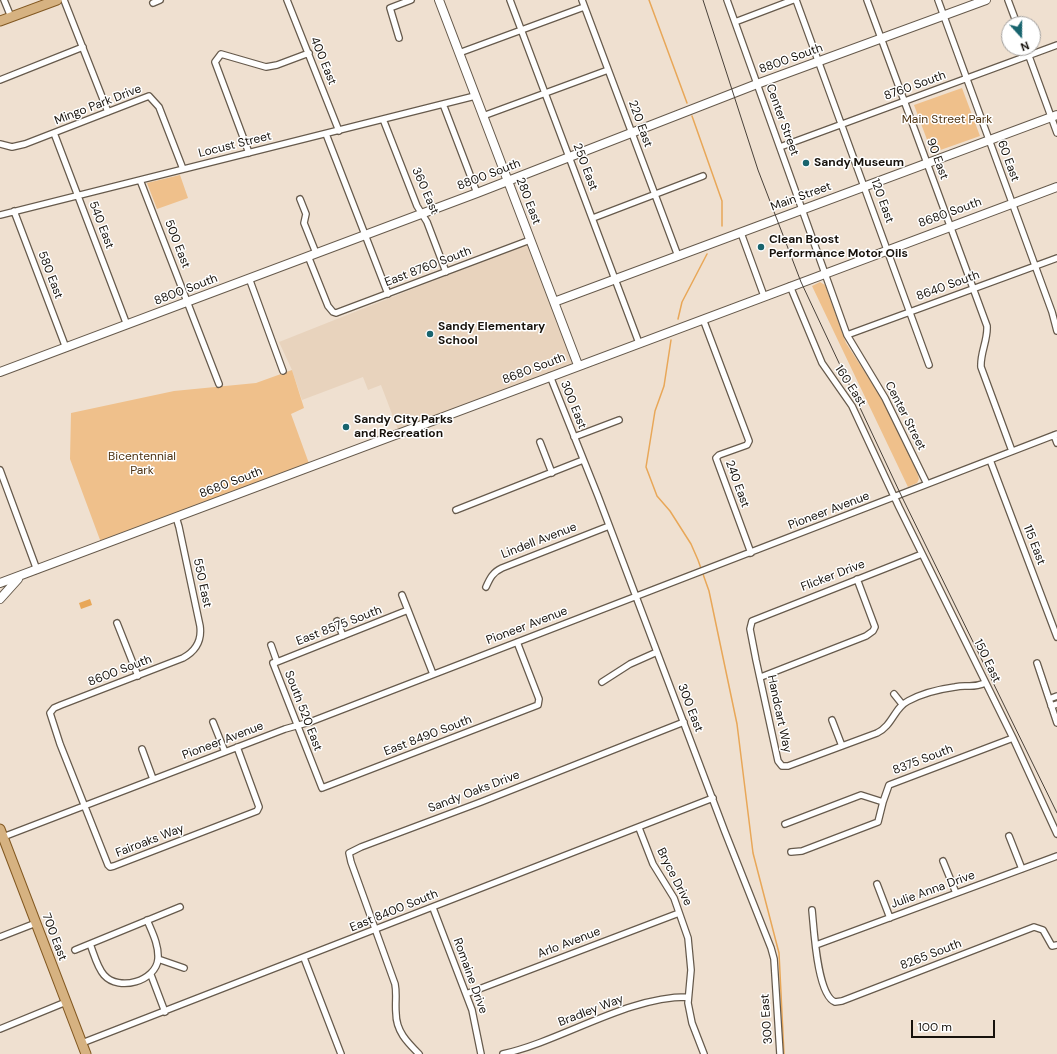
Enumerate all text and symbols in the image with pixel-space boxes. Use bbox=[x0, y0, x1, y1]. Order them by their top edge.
north arrow bbox=[1001, 16, 1041, 56]
street label: 400 East bbox=[307, 35, 339, 87]
text: N bbox=[1019, 38, 1031, 54]
street label: 8800 South bbox=[757, 41, 825, 77]
street label: 8760 South bbox=[882, 68, 948, 104]
street label: Mingo Park Drive bbox=[53, 82, 143, 128]
street label: Center Street bbox=[762, 82, 802, 158]
street label: 220 East bbox=[625, 99, 655, 149]
park label: Main Street Park bbox=[902, 113, 992, 127]
street label: Locust Street bbox=[197, 129, 273, 161]
street label: 90 East bbox=[923, 136, 951, 182]
street label: 60 East bbox=[994, 138, 1022, 184]
street label: 250 East bbox=[569, 141, 601, 193]
street label: 8800 South bbox=[455, 156, 523, 194]
place label: Sandy Museum bbox=[814, 156, 904, 170]
marker: Sandy Museum bbox=[801, 158, 811, 168]
street label: 360 East bbox=[408, 165, 442, 217]
street label: 280 East bbox=[512, 175, 544, 227]
street label: 120 East bbox=[867, 177, 897, 225]
street label: Main Street bbox=[769, 179, 833, 215]
street label: 8680 South bbox=[916, 195, 984, 231]
street label: 540 East bbox=[85, 199, 117, 251]
street label: 500 East bbox=[161, 218, 193, 270]
place label: Clean Boost Performance Motor Oils bbox=[769, 233, 908, 261]
marker: Clean Boost Performance Motor Oils bbox=[756, 242, 766, 252]
street label: East 8760 South bbox=[383, 244, 473, 290]
street label: 580 East bbox=[34, 249, 66, 301]
street label: 8640 South bbox=[914, 268, 982, 304]
street label: 8800 South bbox=[152, 271, 220, 309]
place label: Sandy Elementary School bbox=[438, 320, 545, 348]
marker: Sandy Elementary School bbox=[425, 329, 435, 339]
street label: 8680 South bbox=[501, 350, 567, 388]
street label: 160 East bbox=[831, 363, 869, 409]
street label: 300 East bbox=[557, 379, 589, 431]
street label: Center Street bbox=[881, 379, 929, 453]
place label: Sandy City Parks and Recreation bbox=[354, 413, 453, 441]
marker: Sandy City Parks and Recreation bbox=[341, 422, 351, 432]
park label: Bicentennial Park bbox=[108, 450, 176, 478]
street label: 240 East bbox=[722, 458, 752, 510]
street label: 8680 South bbox=[198, 464, 264, 502]
street label: Pioneer Avenue bbox=[786, 489, 872, 533]
street label: Lindell Avenue bbox=[499, 520, 579, 562]
street label: 115 East bbox=[1020, 523, 1048, 567]
street label: 550 East bbox=[190, 557, 214, 609]
street label: Flicker Drive bbox=[799, 557, 867, 595]
street label: East 8575 South bbox=[294, 603, 384, 649]
street label: Pioneer Avenue bbox=[484, 604, 570, 648]
street label: 150 East bbox=[970, 637, 1004, 685]
street label: 8600 South bbox=[86, 652, 154, 690]
street label: South 520 East bbox=[281, 669, 325, 753]
street label: Handcart Way bbox=[764, 674, 794, 754]
street label: 300 East bbox=[674, 682, 706, 734]
street label: East 8490 South bbox=[382, 713, 474, 759]
street label: Pioneer Avenue bbox=[180, 719, 266, 763]
street label: 8375 South bbox=[891, 742, 955, 778]
street label: Sandy Oaks Drive bbox=[426, 768, 522, 816]
street label: Fairoaks Way bbox=[114, 821, 186, 861]
street label: Bryce Drive bbox=[653, 846, 695, 908]
street label: Julie Anna Drive bbox=[889, 868, 977, 912]
street label: East 8400 South bbox=[348, 887, 440, 935]
street label: 700 East bbox=[38, 911, 70, 963]
street label: Arlo Avenue bbox=[536, 924, 602, 962]
street label: Romaine Drive bbox=[450, 936, 490, 1016]
street label: 8265 South bbox=[898, 937, 964, 973]
street label: Bradley Way bbox=[556, 992, 626, 1030]
street label: 300 East bbox=[758, 993, 776, 1045]
scale bar bbox=[913, 1012, 997, 1038]
text: 100 m bbox=[918, 1019, 952, 1035]

